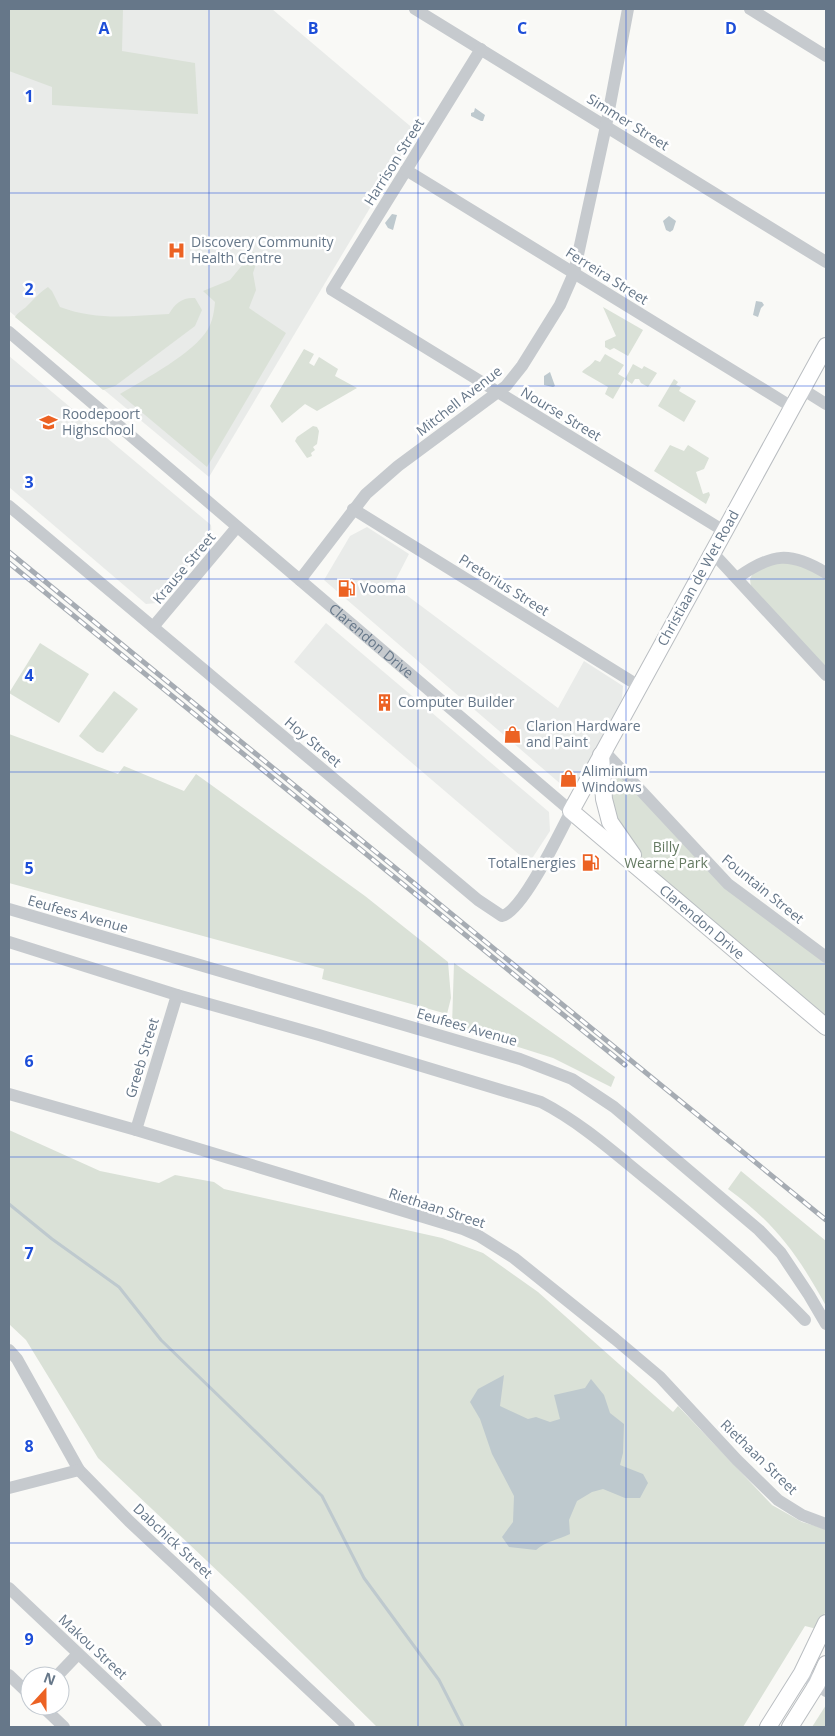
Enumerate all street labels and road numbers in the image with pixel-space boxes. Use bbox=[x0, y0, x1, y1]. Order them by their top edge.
street label: Simmer Street bbox=[584, 89, 673, 154]
street label: Harrison Street bbox=[359, 115, 428, 209]
street label: Ferreira Street bbox=[562, 243, 652, 309]
street label: Mitchell Avenue bbox=[412, 361, 506, 440]
street label: Nourse Street bbox=[518, 382, 605, 445]
street label: Christiaan de Wet Road bbox=[652, 506, 743, 649]
street label: Krause Street bbox=[148, 528, 219, 607]
street label: Pretorius Street bbox=[456, 549, 553, 620]
street label: Clarendon Drive bbox=[325, 599, 418, 682]
street label: Hoy Street bbox=[281, 712, 346, 771]
street label: Fountain Street bbox=[718, 850, 808, 928]
street label: Clarendon Drive bbox=[656, 880, 749, 963]
street label: Eeufees Avenue bbox=[26, 890, 131, 937]
street label: Eeufees Avenue bbox=[415, 1003, 520, 1050]
street label: Greeb Street bbox=[120, 1015, 163, 1100]
street label: Riethaan Street bbox=[386, 1183, 488, 1232]
street label: Riethaan Street bbox=[717, 1415, 802, 1498]
street label: Dabchick Street bbox=[130, 1499, 217, 1582]
street label: Makou Street bbox=[55, 1610, 132, 1683]

